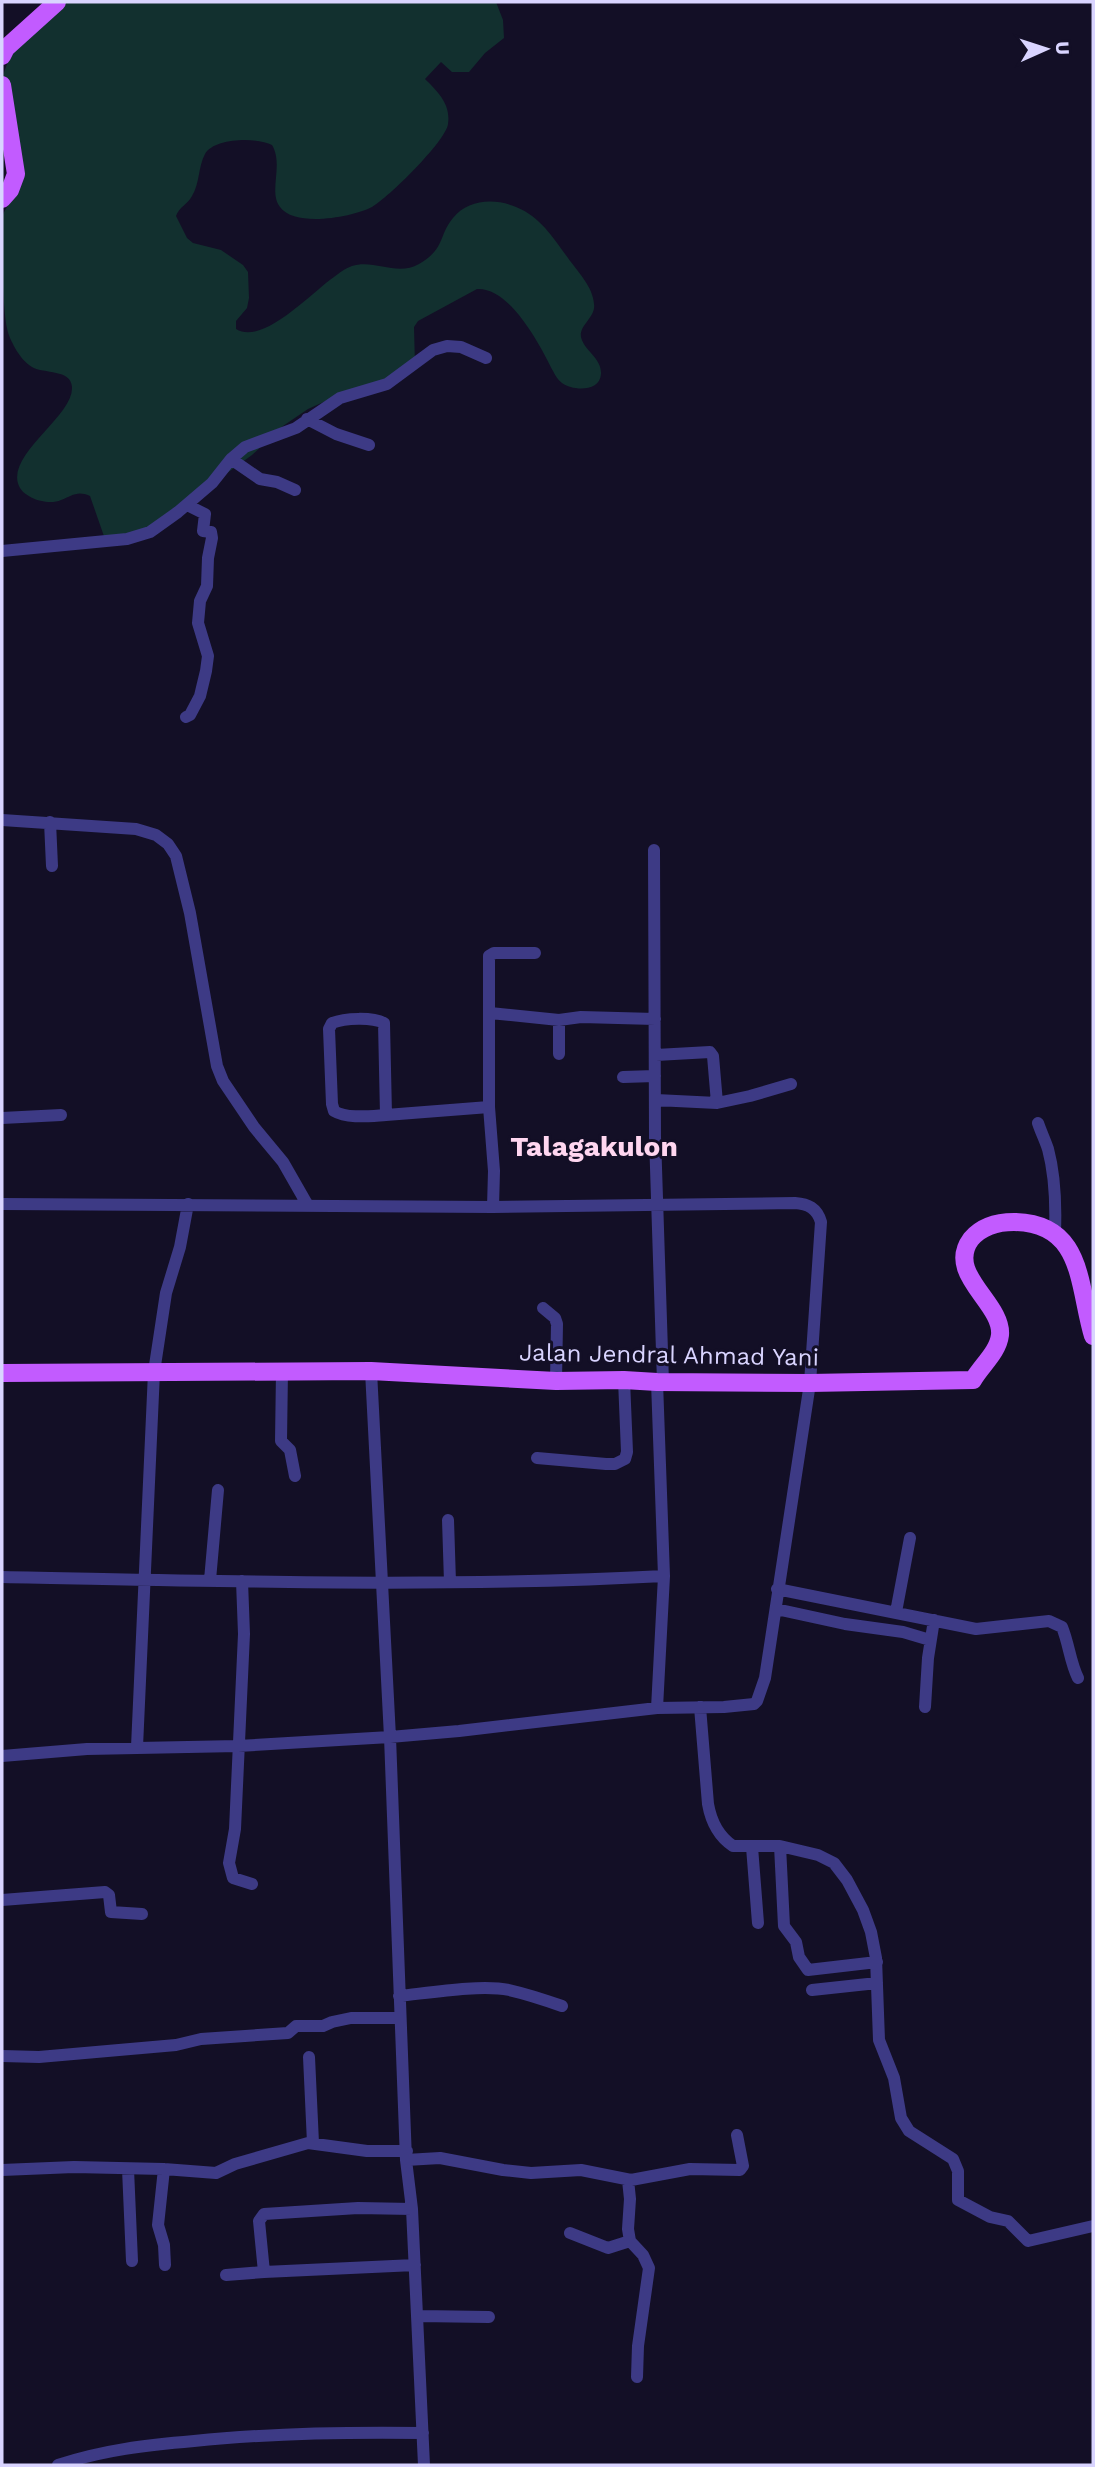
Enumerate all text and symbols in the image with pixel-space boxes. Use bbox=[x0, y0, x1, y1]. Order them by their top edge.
north arrow bbox=[1011, 14, 1081, 84]
text: U bbox=[1051, 41, 1074, 55]
district label: Talagakulon bbox=[510, 1130, 678, 1163]
street label: Jalan Jendral Ahmad Yani bbox=[519, 1338, 819, 1372]

